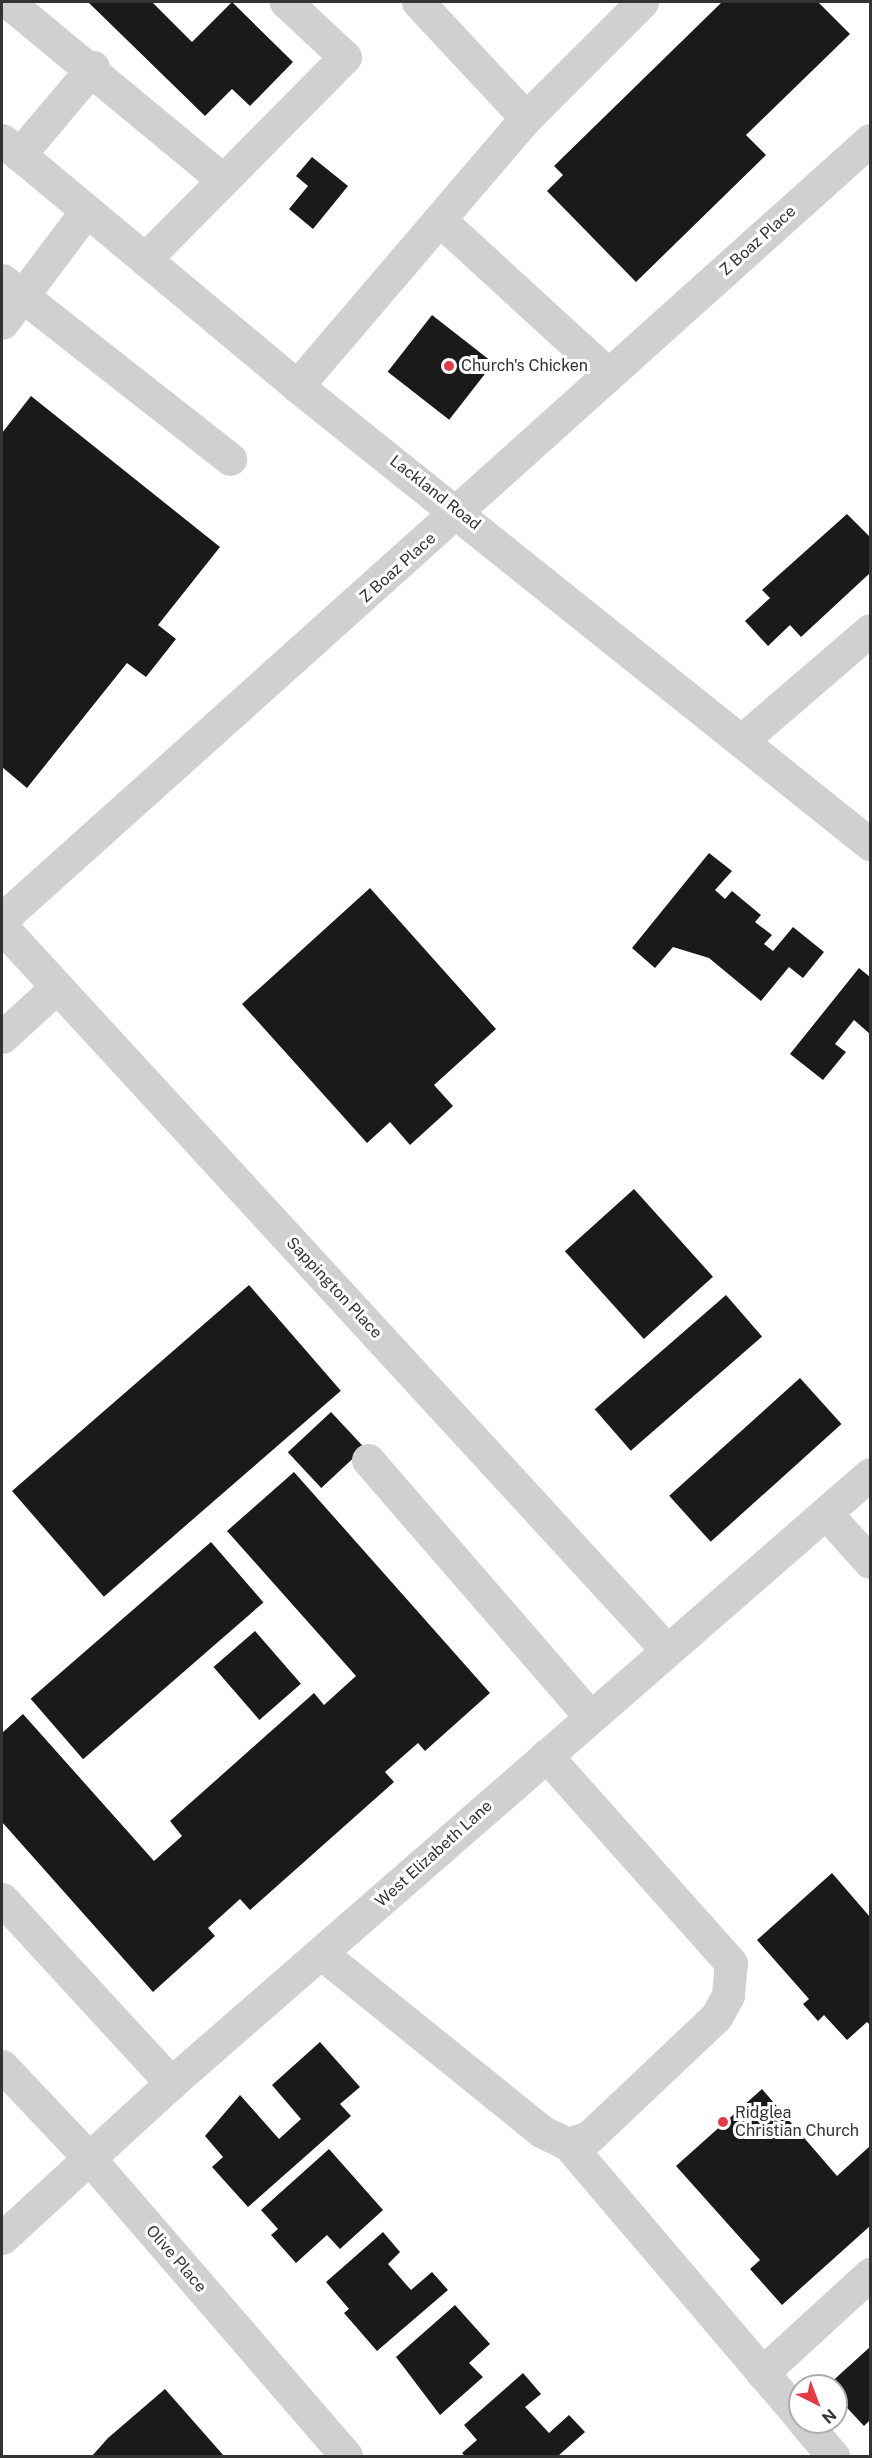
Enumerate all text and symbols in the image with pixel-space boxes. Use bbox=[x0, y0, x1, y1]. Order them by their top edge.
street label: Z Boaz Place bbox=[716, 202, 800, 280]
place label: Church's Chicken bbox=[461, 356, 588, 376]
marker: Church's Chicken bbox=[442, 359, 456, 373]
street label: Lackland Road bbox=[386, 452, 484, 534]
street label: Z Boaz Place bbox=[356, 529, 440, 607]
street label: Sappington Place bbox=[282, 1233, 386, 1343]
street label: West Elizabeth Lane bbox=[372, 1797, 496, 1911]
place label: Ridglea Christian Church bbox=[735, 2103, 859, 2141]
marker: Ridglea Christian Church bbox=[716, 2115, 730, 2129]
street label: Olive Place bbox=[142, 2221, 210, 2297]
north arrow bbox=[788, 2374, 848, 2434]
text: N bbox=[818, 2405, 840, 2428]

